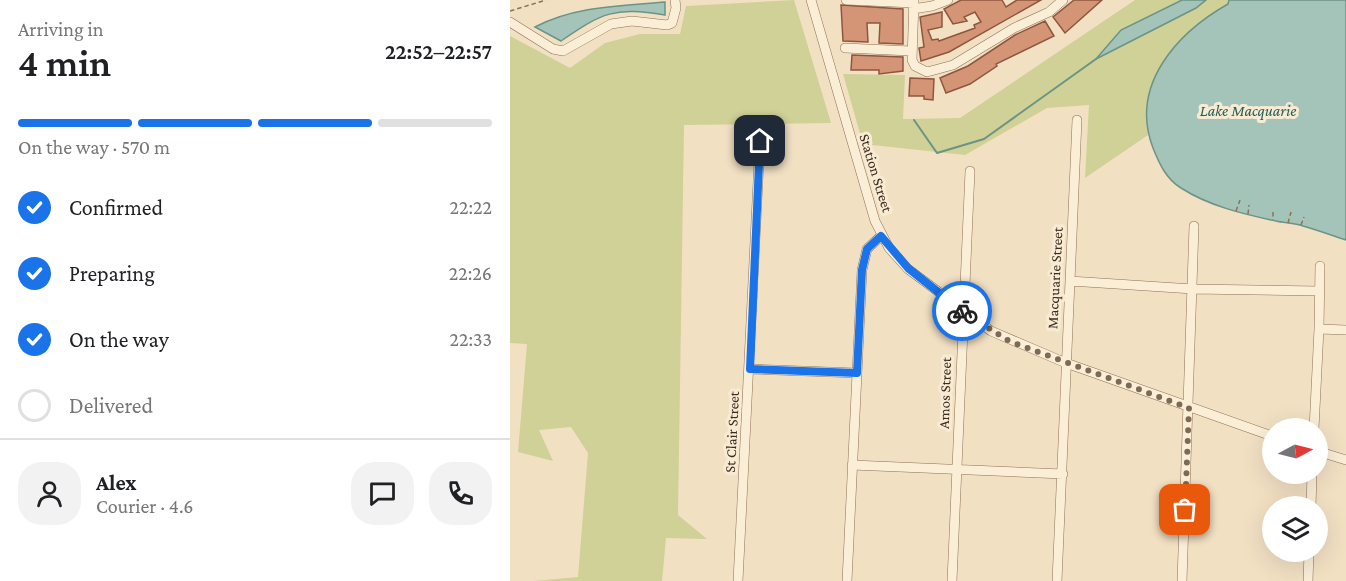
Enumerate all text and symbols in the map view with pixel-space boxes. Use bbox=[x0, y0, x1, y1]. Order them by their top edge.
text: Arriving in bbox=[18, 18, 103, 40]
text: 22:52–22:57 bbox=[385, 39, 492, 64]
text: 4 min bbox=[18, 41, 111, 84]
water label: Lake Macquarie bbox=[1200, 102, 1296, 120]
pin bbox=[734, 115, 785, 166]
icon: home bbox=[743, 124, 776, 157]
street label: Station Street bbox=[856, 132, 896, 215]
text: On the way · 570 m bbox=[18, 136, 170, 158]
icon: check bbox=[18, 191, 51, 224]
text: Confirmed bbox=[69, 195, 163, 220]
text: 22:22 bbox=[450, 196, 492, 218]
street label: Macquarie Street bbox=[1044, 226, 1067, 329]
icon: check bbox=[18, 257, 51, 290]
text: Preparing bbox=[69, 261, 155, 286]
text: 22:26 bbox=[449, 262, 492, 284]
courier bbox=[932, 281, 992, 341]
icon: bike bbox=[946, 295, 979, 328]
icon: check bbox=[18, 323, 51, 356]
text: On the way bbox=[69, 327, 169, 352]
text: 22:33 bbox=[450, 328, 492, 350]
street label: Amos Street bbox=[936, 356, 954, 429]
street label: St Clair Street bbox=[722, 390, 742, 473]
text: Delivered bbox=[69, 393, 153, 418]
north arrow bbox=[1262, 418, 1328, 484]
map controls bbox=[1262, 418, 1328, 562]
button: person bbox=[18, 462, 81, 525]
button: chat bbox=[351, 462, 414, 525]
button: phone bbox=[429, 462, 492, 525]
text: Alex bbox=[96, 470, 137, 495]
pin bbox=[1159, 484, 1210, 535]
icon: bag bbox=[1168, 493, 1201, 526]
text: Courier · 4.6 bbox=[96, 495, 194, 517]
button: layers bbox=[1262, 496, 1328, 562]

